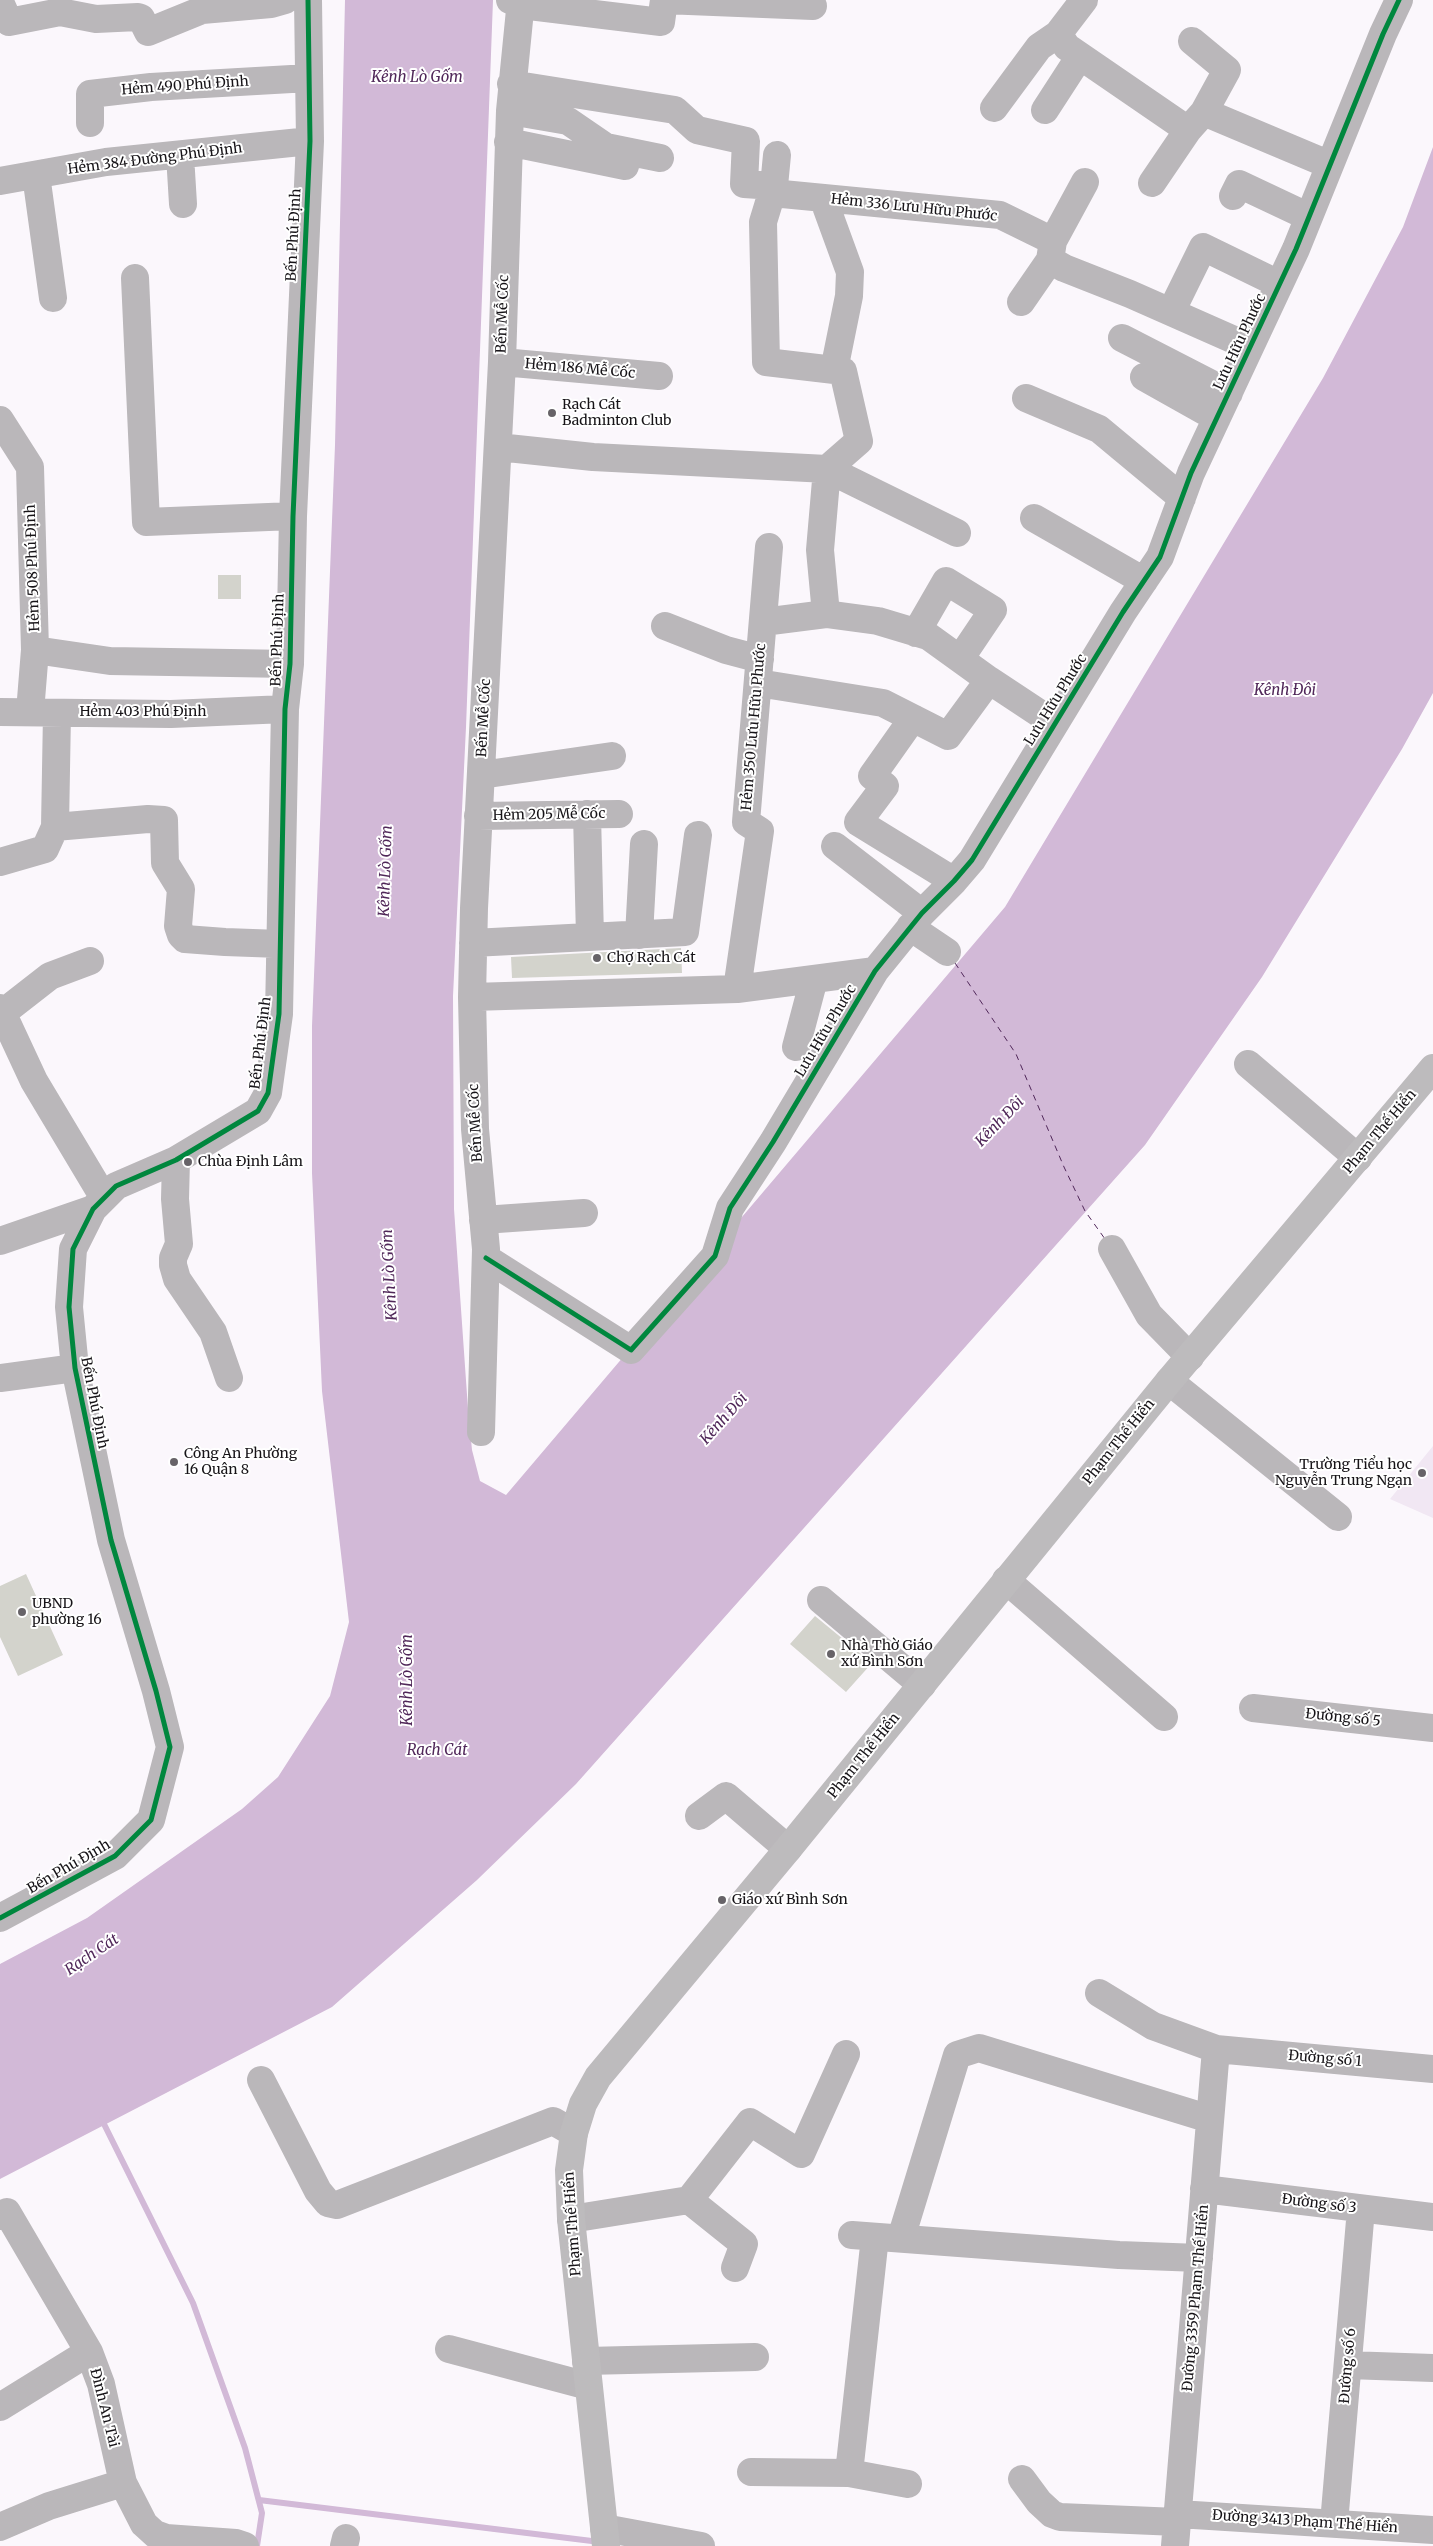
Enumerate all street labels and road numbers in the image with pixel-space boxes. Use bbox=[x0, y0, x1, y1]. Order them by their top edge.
street label: Hẻm 490 Phú Định bbox=[121, 73, 249, 99]
street label: Hẻm 384 Đường Phú Định bbox=[67, 140, 243, 178]
street label: Bến Phú Định bbox=[283, 188, 305, 282]
street label: Hẻm 336 Lưu Hữu Phước bbox=[830, 191, 998, 225]
street label: Bến Mễ Cốc bbox=[493, 274, 513, 354]
street label: Lưu Hữu Phước bbox=[1210, 291, 1270, 393]
street label: Hẻm 186 Mễ Cốc bbox=[524, 356, 636, 382]
street label: Hẻm 508 Phú Định bbox=[22, 504, 44, 632]
street label: Bến Phú Định bbox=[268, 593, 288, 687]
street label: Hẻm 350 Lưu Hữu Phước bbox=[738, 643, 770, 811]
street label: Lưu Hữu Phước bbox=[1021, 651, 1091, 749]
street label: Bến Mễ Cốc bbox=[474, 678, 494, 758]
street label: Hẻm 403 Phú Định bbox=[79, 704, 207, 720]
street label: Hẻm 205 Mễ Cốc bbox=[492, 806, 606, 824]
street label: Lưu Hữu Phước bbox=[792, 982, 860, 1080]
street label: Bến Phú Định bbox=[247, 996, 275, 1090]
street label: Bến Mễ Cốc bbox=[466, 1083, 486, 1163]
street label: Phạm Thế Hiển bbox=[1340, 1087, 1420, 1177]
street label: Bến Phú Định bbox=[77, 1356, 111, 1450]
street label: Phạm Thế Hiển bbox=[1080, 1396, 1158, 1488]
street label: Đường số 5 bbox=[1305, 1706, 1381, 1730]
street label: Phạm Thế Hiển bbox=[825, 1710, 903, 1802]
street label: Bến Phú Định bbox=[25, 1836, 113, 1898]
street label: Đường số 1 bbox=[1288, 2047, 1362, 2071]
street label: Phạm Thế Hiển bbox=[561, 2171, 585, 2277]
street label: Đường số 3 bbox=[1281, 2191, 1357, 2217]
street label: Đường 3359 Phạm Thế Hiển bbox=[1179, 2204, 1213, 2392]
street label: Đường số 6 bbox=[1336, 2328, 1360, 2404]
street label: Đình An Tài bbox=[86, 2367, 122, 2449]
street label: Đường 3413 Phạm Thế Hiển bbox=[1212, 2507, 1398, 2537]

